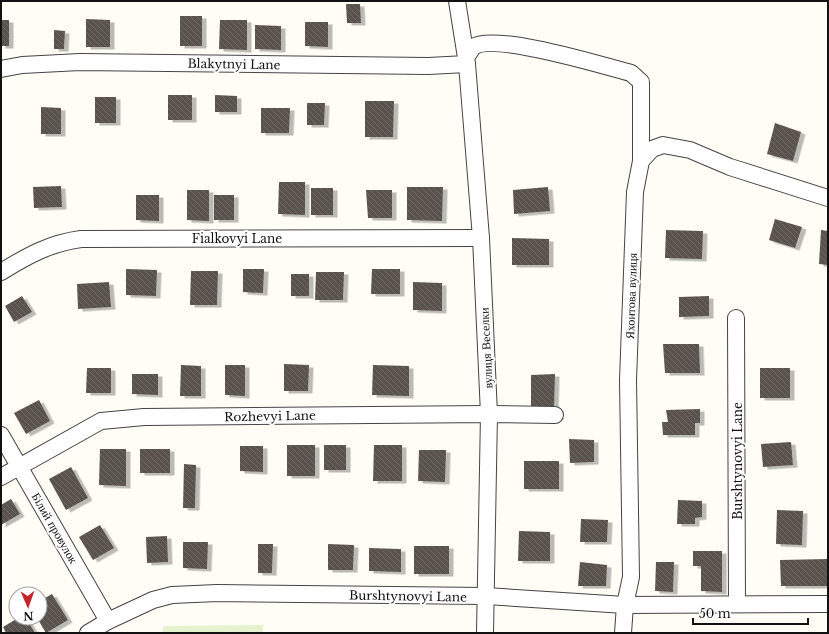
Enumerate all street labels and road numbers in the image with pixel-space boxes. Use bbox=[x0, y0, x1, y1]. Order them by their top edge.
street label: Blakytnyi Lane bbox=[187, 56, 281, 72]
street label: Fialkovyi Lane bbox=[192, 231, 282, 246]
street label: Яхонтова вулиця bbox=[622, 252, 640, 339]
street label: вулиця Веселки bbox=[476, 306, 496, 389]
street label: Burshtynovyi Lane bbox=[730, 402, 745, 520]
street label: Rozhevyi Lane bbox=[224, 408, 316, 424]
street label: Білий провулок bbox=[29, 490, 81, 566]
street label: Burshtynovyi Lane bbox=[349, 587, 467, 605]

